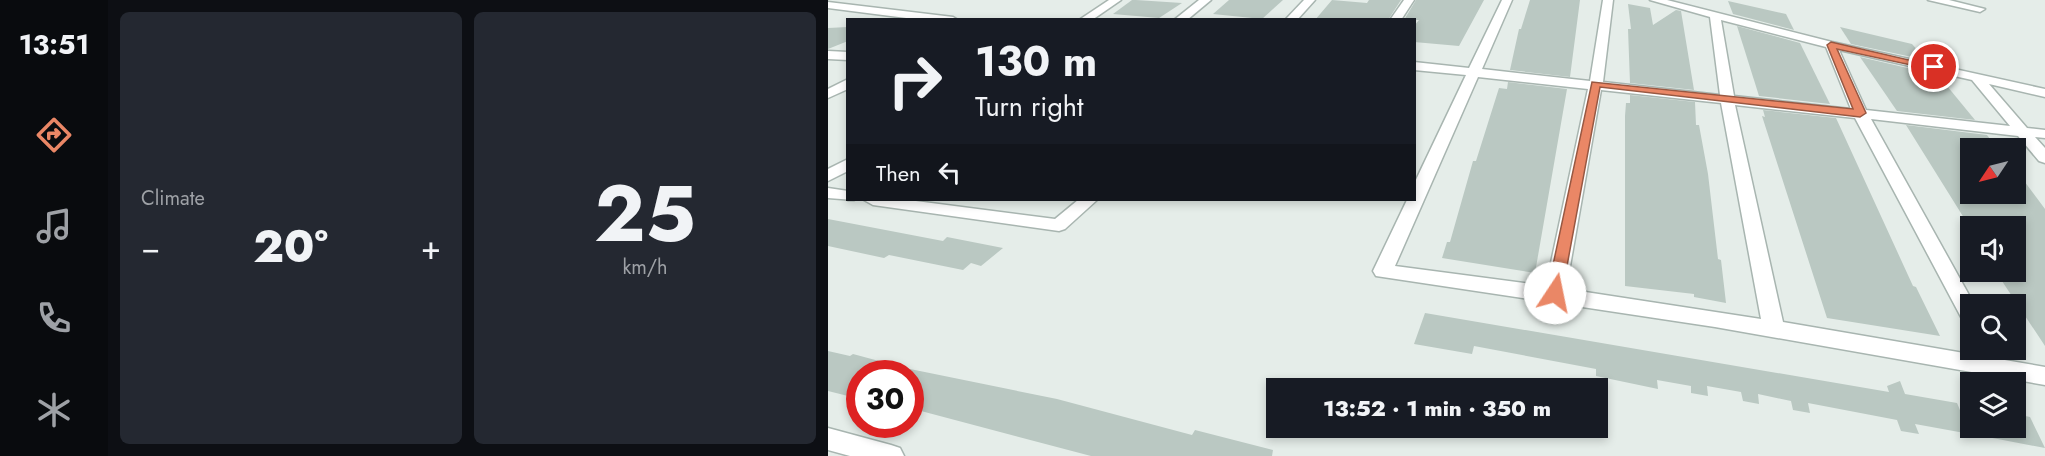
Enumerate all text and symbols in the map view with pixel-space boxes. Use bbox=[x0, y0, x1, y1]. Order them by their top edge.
text: 13:51 bbox=[19, 25, 89, 64]
text: 130 m bbox=[975, 31, 1097, 92]
pin bbox=[1908, 41, 1959, 92]
icon: right bbox=[876, 42, 954, 120]
icon: arrive bbox=[1917, 50, 1950, 83]
text: Turn right bbox=[975, 87, 1083, 126]
icon: directions bbox=[33, 114, 75, 156]
north arrow bbox=[1960, 138, 2026, 204]
map controls bbox=[1960, 138, 2026, 438]
icon: left bbox=[933, 156, 966, 189]
text: Then bbox=[876, 157, 921, 189]
text: 25 bbox=[594, 158, 696, 270]
text: Climate bbox=[141, 184, 205, 213]
icon: music bbox=[33, 205, 75, 247]
text: 20° bbox=[253, 214, 328, 279]
button: sound bbox=[1960, 216, 2026, 282]
text: − bbox=[141, 224, 160, 271]
text: + bbox=[421, 224, 441, 271]
text: km/h bbox=[622, 253, 668, 282]
position arrow bbox=[1523, 261, 1587, 325]
button: search bbox=[1960, 294, 2026, 360]
icon: phone bbox=[33, 297, 75, 339]
speed limit sign: 30 bbox=[846, 360, 924, 438]
button: layers bbox=[1960, 372, 2026, 438]
icon: climate bbox=[33, 389, 75, 431]
text: 13:52 · 1 min · 350 m bbox=[1323, 392, 1551, 424]

